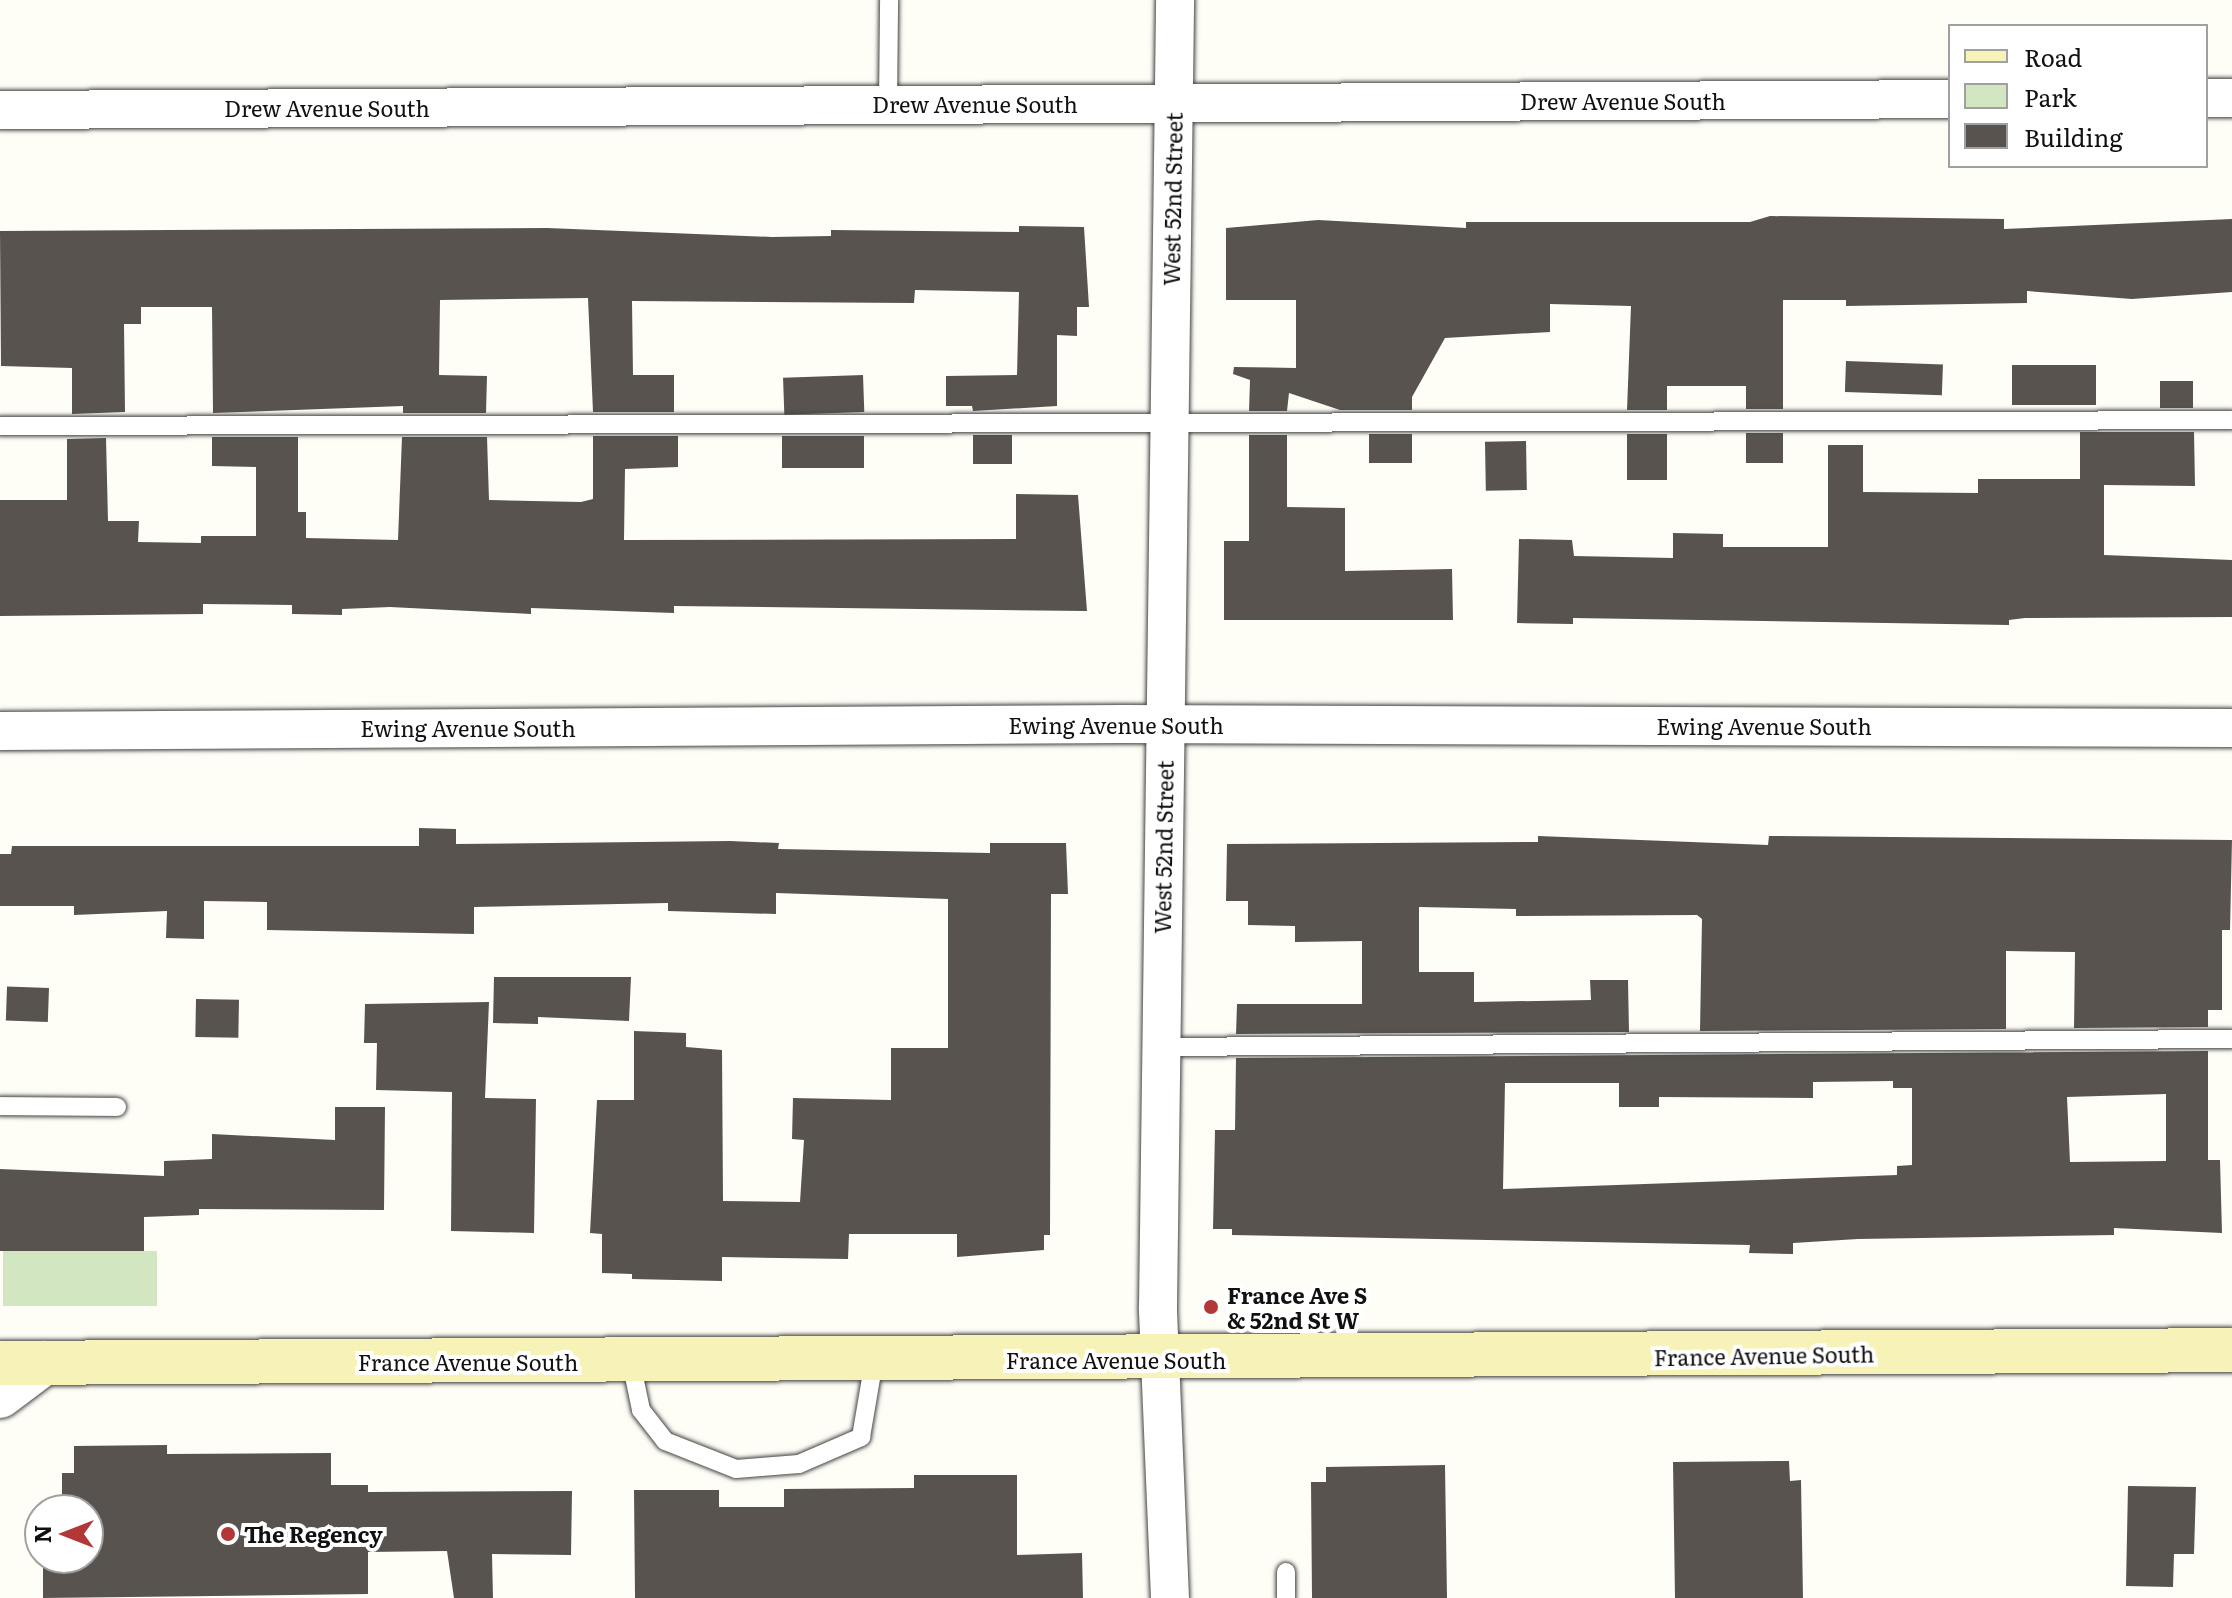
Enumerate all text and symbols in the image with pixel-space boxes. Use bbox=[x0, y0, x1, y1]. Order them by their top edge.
legend bbox=[1948, 24, 2208, 168]
text: Road bbox=[2024, 39, 2082, 74]
text: Park bbox=[2024, 79, 2077, 114]
street label: Drew Avenue South bbox=[1520, 88, 1726, 114]
street label: Drew Avenue South bbox=[872, 91, 1078, 117]
street label: Drew Avenue South bbox=[224, 95, 430, 121]
street label: West 52nd Street bbox=[1157, 112, 1187, 286]
text: Building bbox=[2024, 119, 2123, 154]
street label: Ewing Avenue South bbox=[1008, 712, 1224, 738]
street label: Ewing Avenue South bbox=[1656, 713, 1872, 739]
street label: Ewing Avenue South bbox=[360, 715, 576, 741]
street label: West 52nd Street bbox=[1148, 760, 1178, 934]
place label: France Ave S & 52nd St W bbox=[1227, 1281, 1367, 1332]
marker: France Ave S & 52nd St W bbox=[1202, 1298, 1220, 1316]
street label: France Avenue South bbox=[1653, 1340, 1875, 1370]
street label: France Avenue South bbox=[1006, 1347, 1226, 1373]
street label: France Avenue South bbox=[358, 1349, 578, 1375]
north arrow bbox=[24, 1494, 104, 1574]
place label: The Regency bbox=[244, 1521, 383, 1547]
text: N bbox=[25, 1525, 58, 1543]
marker: The Regency bbox=[219, 1525, 237, 1543]

